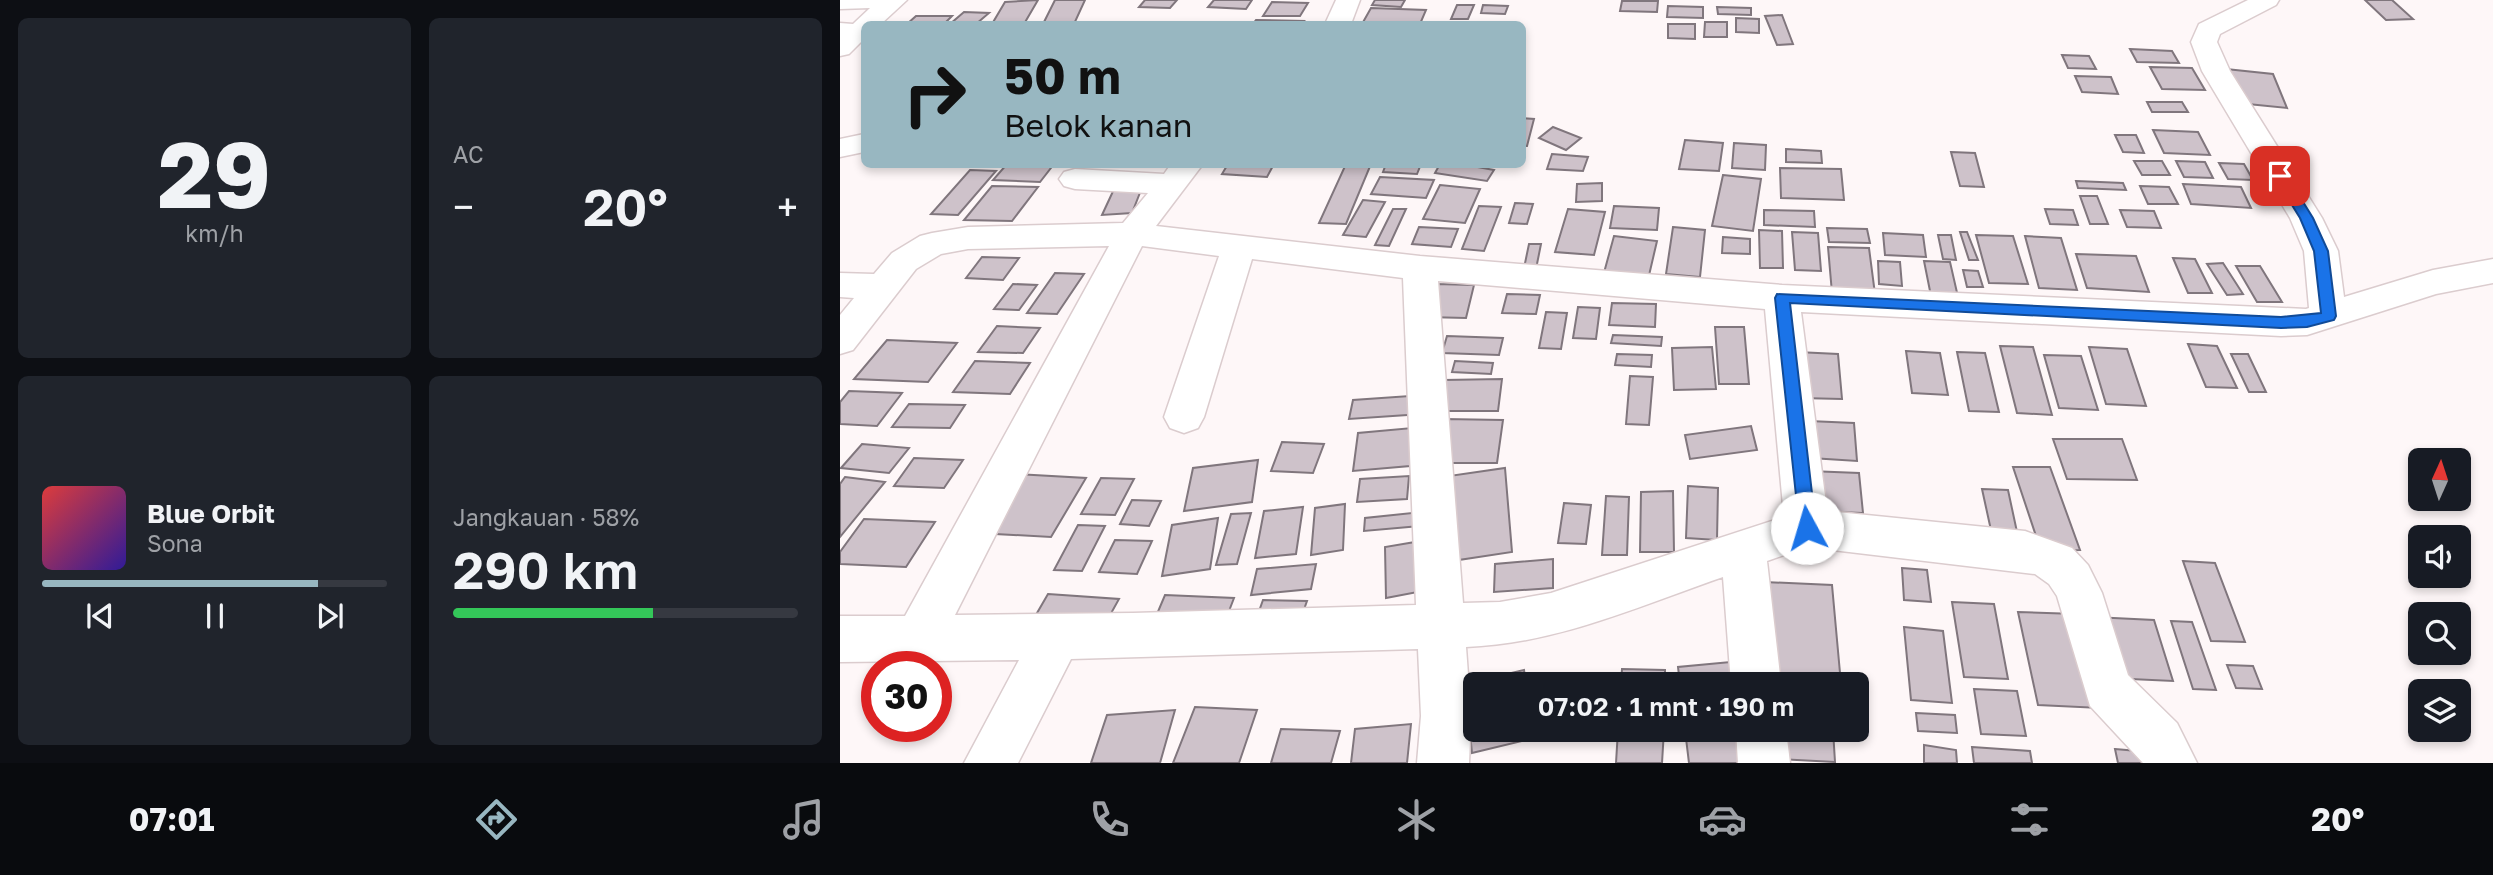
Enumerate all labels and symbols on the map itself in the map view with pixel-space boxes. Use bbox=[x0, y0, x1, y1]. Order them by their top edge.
pin bbox=[2250, 146, 2310, 206]
north arrow bbox=[2408, 448, 2471, 511]
position arrow bbox=[1770, 491, 1844, 565]
speed limit sign: 30 bbox=[861, 651, 952, 742]

